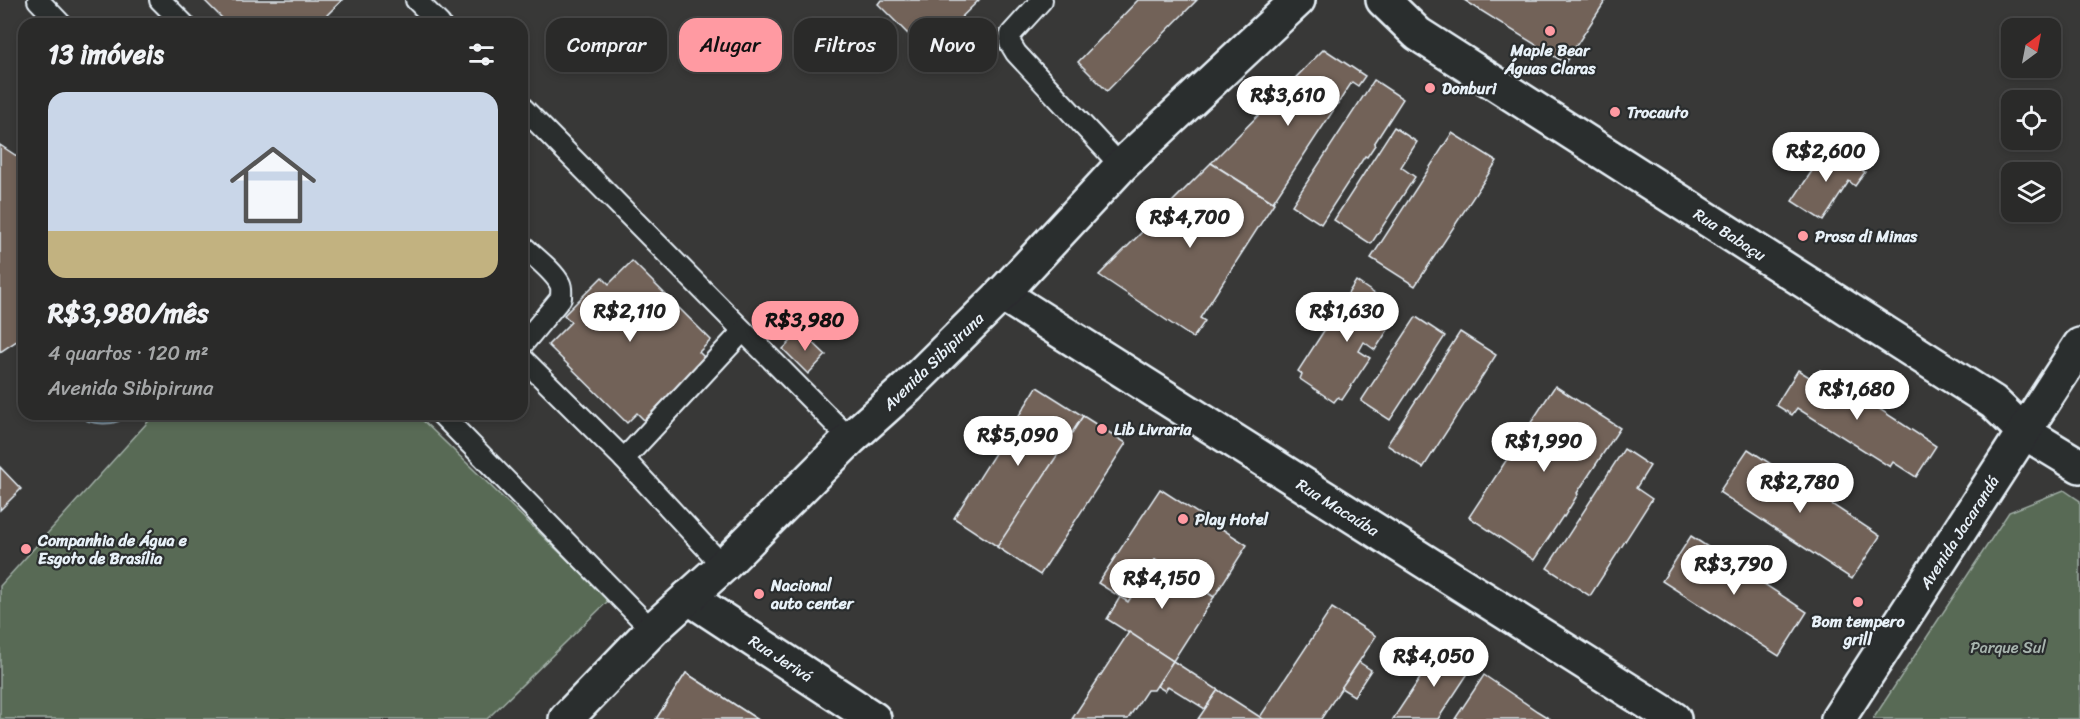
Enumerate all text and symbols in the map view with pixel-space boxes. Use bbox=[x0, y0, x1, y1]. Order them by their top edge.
chip: Comprar bbox=[546, 18, 667, 72]
chip: Alugar bbox=[679, 18, 782, 72]
chip: Filtros bbox=[794, 18, 897, 72]
chip: Novo bbox=[909, 18, 997, 72]
north arrow bbox=[2001, 18, 2061, 78]
map controls bbox=[2001, 18, 2061, 222]
marker: Maple Bear Águas Claras bbox=[1543, 24, 1557, 38]
text: 13 imóveis bbox=[48, 31, 164, 77]
place label: Maple Bear Águas Claras bbox=[1503, 36, 1596, 83]
icon: filters bbox=[465, 38, 498, 71]
place label: Donburi bbox=[1442, 74, 1497, 103]
pin: R$3,610 bbox=[1233, 76, 1343, 127]
text: R$3,610 bbox=[1251, 78, 1325, 113]
marker: Donburi bbox=[1423, 81, 1437, 95]
button: locate bbox=[2001, 90, 2061, 150]
place label: Trocauto bbox=[1627, 98, 1689, 127]
marker: Trocauto bbox=[1608, 105, 1622, 119]
icon: home bbox=[219, 131, 327, 239]
pin: R$2,600 bbox=[1771, 132, 1881, 183]
text: R$2,600 bbox=[1786, 134, 1866, 169]
button: layers bbox=[2001, 162, 2061, 222]
pin: R$4,700 bbox=[1135, 198, 1245, 249]
text: R$4,700 bbox=[1150, 200, 1230, 235]
street label: Rua Babaçu bbox=[1687, 200, 1772, 269]
place label: Prosa di Minas bbox=[1815, 222, 1918, 251]
marker: Prosa di Minas bbox=[1796, 229, 1810, 243]
text: R$3,980/mês bbox=[48, 290, 209, 336]
pin: R$2,110 bbox=[575, 292, 685, 343]
pin: R$1,630 bbox=[1292, 292, 1402, 343]
text: R$2,110 bbox=[594, 294, 666, 329]
text: R$1,630 bbox=[1310, 294, 1384, 329]
pin: R$3,980 bbox=[750, 301, 860, 352]
text: R$3,980 bbox=[766, 303, 844, 338]
street label: Avenida Sibipiruna bbox=[875, 304, 992, 418]
text: 4 quartos · 120 m² bbox=[48, 336, 209, 371]
pin: R$1,680 bbox=[1802, 370, 1912, 421]
text: Avenida Sibipiruna bbox=[48, 371, 213, 406]
text: R$1,680 bbox=[1819, 372, 1895, 407]
place label: Lib Livraria bbox=[1114, 415, 1193, 444]
pin: R$5,090 bbox=[963, 416, 1073, 467]
text: R$5,090 bbox=[978, 418, 1058, 453]
marker: Lib Livraria bbox=[1095, 422, 1109, 436]
pin: R$1,990 bbox=[1489, 422, 1599, 473]
text: R$1,990 bbox=[1506, 424, 1582, 459]
pin: R$2,780 bbox=[1745, 463, 1855, 514]
text: R$2,780 bbox=[1761, 465, 1839, 500]
street label: Avenida Jacarandá bbox=[1911, 469, 2007, 596]
street label: Rua Macaúba bbox=[1290, 470, 1386, 545]
place label: Play Hotel bbox=[1195, 505, 1269, 534]
marker: Play Hotel bbox=[1176, 512, 1190, 526]
place label: Companhia de Água e Esgoto de Brasília bbox=[37, 526, 188, 573]
marker: Companhia de Água e Esgoto de Brasília bbox=[19, 542, 33, 556]
pin: R$3,790 bbox=[1679, 545, 1789, 596]
text: R$3,790 bbox=[1695, 547, 1773, 582]
pin: R$4,150 bbox=[1107, 559, 1217, 610]
text: R$4,150 bbox=[1124, 561, 1200, 596]
place label: Nacional auto center bbox=[770, 571, 855, 618]
marker: Nacional auto center bbox=[752, 587, 766, 601]
marker: Bom tempero grill bbox=[1851, 595, 1865, 609]
place label: Bom tempero grill bbox=[1811, 607, 1905, 654]
street label: Rua Jerivá bbox=[743, 627, 819, 690]
park label: Parque Sul bbox=[1970, 633, 2046, 662]
pin: R$4,050 bbox=[1379, 637, 1489, 688]
text: R$4,050 bbox=[1394, 639, 1474, 674]

